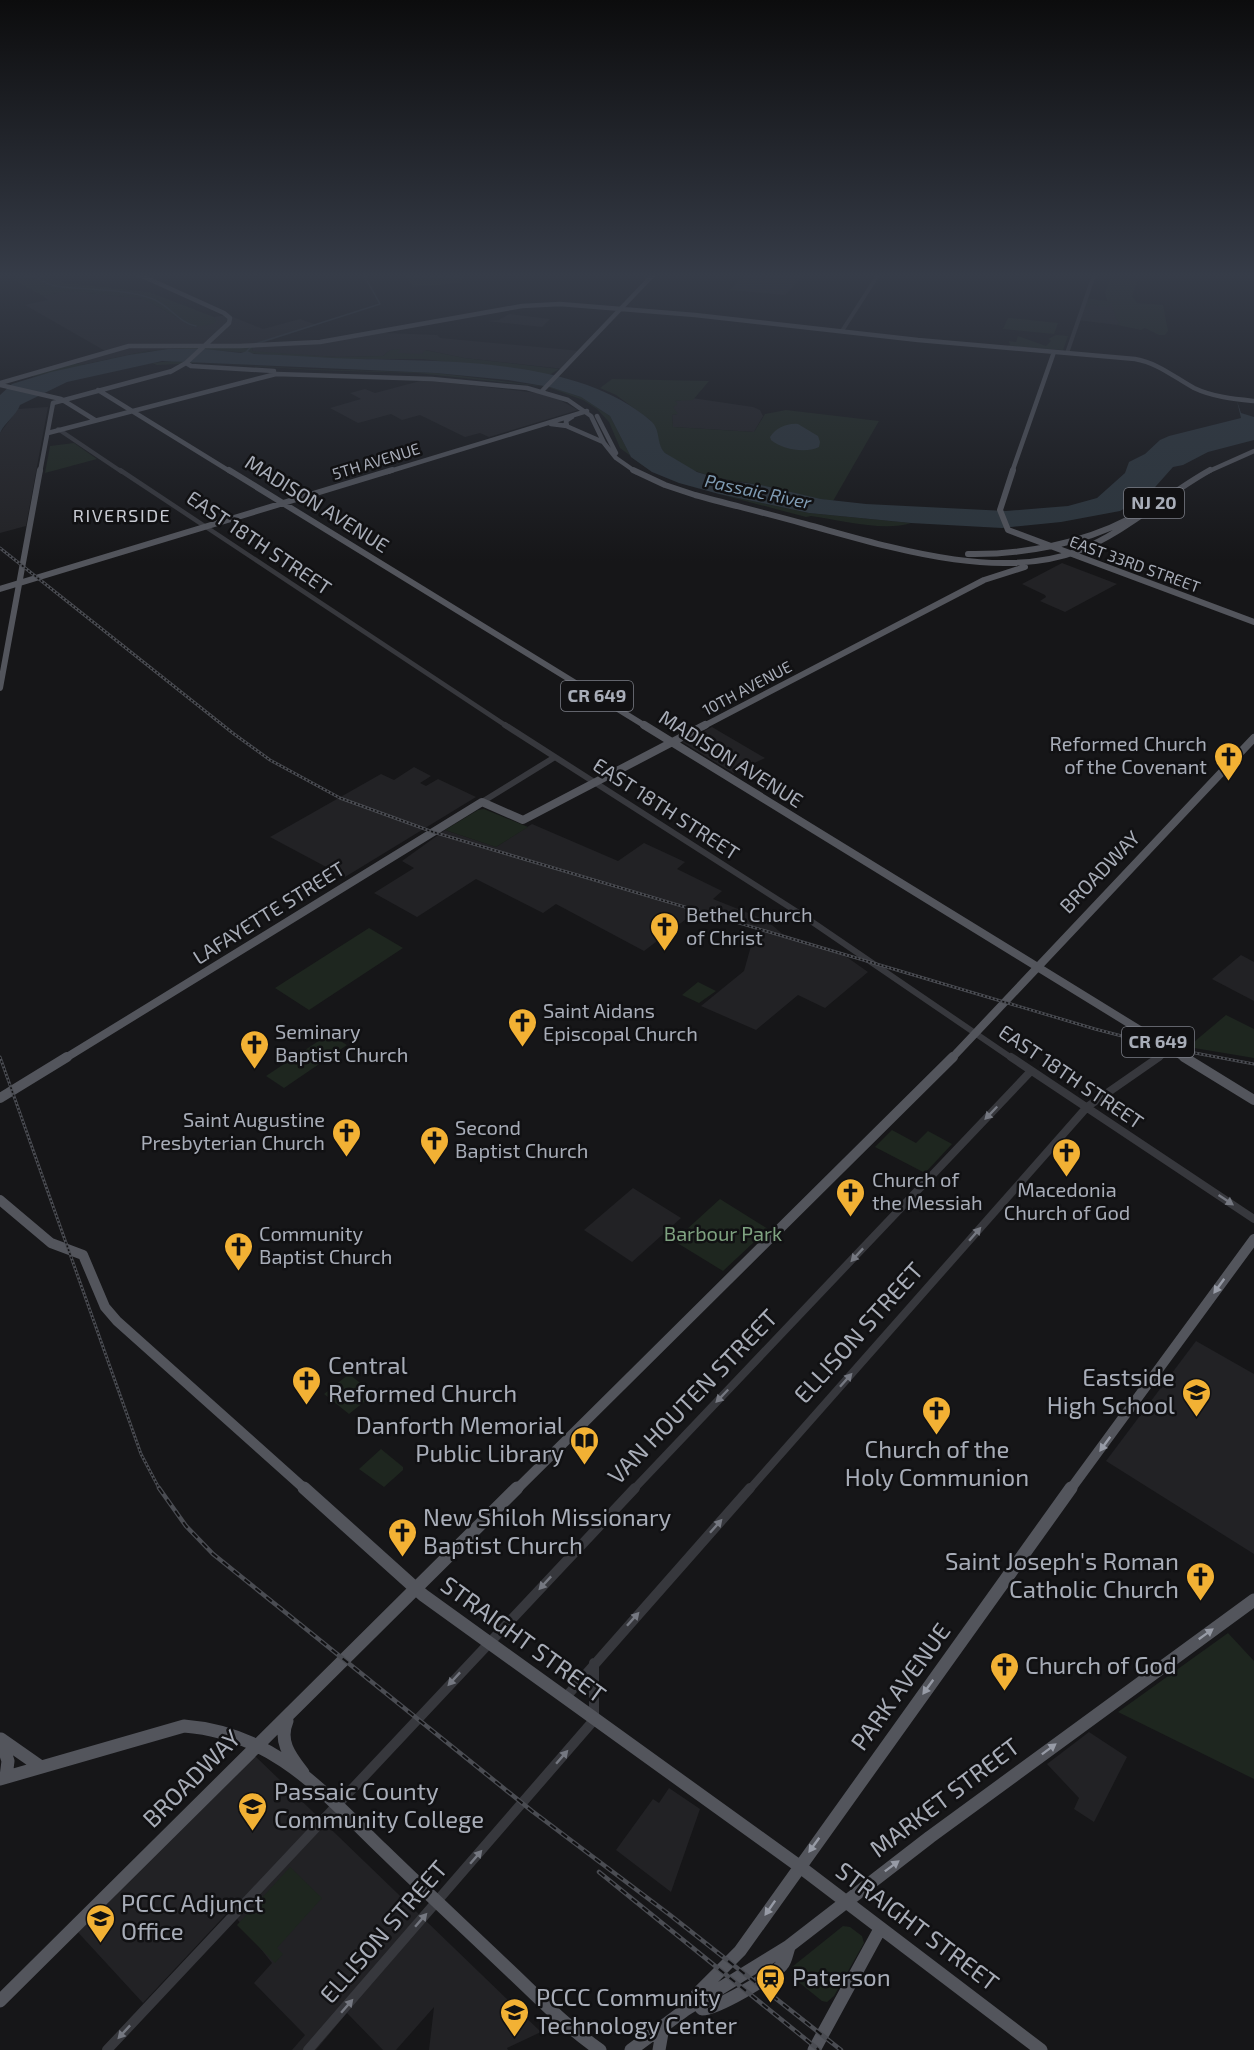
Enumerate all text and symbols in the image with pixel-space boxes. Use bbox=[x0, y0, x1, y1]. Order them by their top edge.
street label: 5TH AVENUE bbox=[330, 438, 422, 483]
street label: MADISON AVENUE bbox=[241, 449, 394, 557]
water label: Passaic River bbox=[703, 469, 814, 513]
street label: EAST 18TH STREET bbox=[183, 485, 337, 600]
road number: NJ 20 bbox=[1124, 488, 1184, 518]
district label: RIVERSIDE bbox=[73, 504, 171, 526]
street label: EAST 33RD STREET bbox=[1067, 531, 1203, 596]
street label: 10TH AVENUE bbox=[699, 656, 795, 719]
road number: CR 649 bbox=[561, 681, 633, 711]
street label: MADISON AVENUE bbox=[655, 704, 808, 812]
place label: Reformed Church of the Covenant bbox=[1049, 731, 1207, 778]
church icon: Reformed Church of the Covenant bbox=[1212, 740, 1244, 782]
street label: EAST 18TH STREET bbox=[589, 752, 744, 865]
street label: BROADWAY bbox=[1054, 825, 1145, 917]
street label: LAFAYETTE STREET bbox=[188, 856, 349, 969]
place label: Bethel Church of Christ bbox=[686, 902, 813, 949]
church icon: Bethel Church of Christ bbox=[649, 910, 681, 952]
place label: Saint Aidans Episcopal Church bbox=[543, 998, 698, 1045]
church icon: Saint Aidans Episcopal Church bbox=[506, 1006, 538, 1048]
place label: Seminary Baptist Church bbox=[275, 1019, 408, 1066]
street label: EAST 18TH STREET bbox=[995, 1019, 1149, 1134]
road number: CR 649 bbox=[1122, 1027, 1194, 1057]
church icon: Seminary Baptist Church bbox=[238, 1028, 270, 1070]
one-way arrow bbox=[984, 1106, 998, 1120]
place label: Saint Augustine Presbyterian Church bbox=[141, 1107, 325, 1154]
place label: Second Baptist Church bbox=[455, 1115, 588, 1162]
church icon: Saint Augustine Presbyterian Church bbox=[330, 1116, 362, 1158]
church icon: Second Baptist Church bbox=[418, 1124, 450, 1166]
church icon: Macedonia Church of God bbox=[1051, 1136, 1083, 1178]
place label: Church of the Messiah bbox=[872, 1167, 983, 1214]
church icon: Church of the Messiah bbox=[835, 1176, 867, 1218]
place label: Macedonia Church of God bbox=[1004, 1177, 1130, 1224]
one-way arrow bbox=[1218, 1194, 1234, 1206]
place label: Community Baptist Church bbox=[259, 1221, 392, 1268]
park label: Barbour Park bbox=[664, 1221, 782, 1245]
one-way arrow bbox=[968, 1227, 981, 1242]
church icon: Community Baptist Church bbox=[222, 1230, 254, 1272]
one-way arrow bbox=[850, 1248, 864, 1262]
street label: ELLISON STREET bbox=[787, 1256, 929, 1408]
one-way arrow bbox=[1213, 1278, 1225, 1294]
street label: VAN HOUTEN STREET bbox=[601, 1302, 783, 1489]
place label: Central Reformed Church bbox=[328, 1350, 517, 1407]
place label: Eastside High School bbox=[1047, 1362, 1175, 1419]
church icon: Central Reformed Church bbox=[291, 1364, 323, 1406]
one-way arrow bbox=[839, 1373, 852, 1388]
school or university icon: Eastside High School bbox=[1180, 1376, 1212, 1418]
one-way arrow bbox=[716, 1389, 730, 1403]
church icon: Church of the Holy Communion bbox=[921, 1394, 953, 1436]
place label: Danforth Memorial Public Library bbox=[356, 1410, 564, 1467]
library icon: Danforth Memorial Public Library bbox=[569, 1424, 601, 1466]
place label: Church of the Holy Communion bbox=[845, 1434, 1029, 1491]
one-way arrow bbox=[1099, 1437, 1111, 1452]
place label: New Shiloh Missionary Baptist Church bbox=[423, 1502, 672, 1559]
church icon: New Shiloh Missionary Baptist Church bbox=[386, 1516, 418, 1558]
one-way arrow bbox=[709, 1519, 722, 1534]
place label: Saint Joseph's Roman Catholic Church bbox=[945, 1546, 1179, 1603]
church icon: Saint Joseph's Roman Catholic Church bbox=[1184, 1560, 1216, 1602]
street label: STRAIGHT STREET bbox=[436, 1569, 612, 1708]
one-way arrow bbox=[538, 1576, 552, 1590]
one-way arrow bbox=[626, 1612, 639, 1627]
street label: PARK AVENUE bbox=[844, 1617, 956, 1755]
one-way arrow bbox=[1199, 1629, 1214, 1641]
church icon: Church of God bbox=[988, 1650, 1020, 1692]
place label: Church of God bbox=[1025, 1650, 1177, 1679]
one-way arrow bbox=[448, 1672, 462, 1686]
one-way arrow bbox=[922, 1678, 934, 1694]
street label: BROADWAY bbox=[136, 1723, 246, 1833]
street label: MARKET STREET bbox=[863, 1731, 1025, 1863]
one-way arrow bbox=[1040, 1743, 1056, 1755]
one-way arrow bbox=[556, 1749, 569, 1765]
place label: Passaic County Community College bbox=[274, 1776, 484, 1833]
school or university icon: Passaic County Community College bbox=[237, 1790, 269, 1832]
one-way arrow bbox=[808, 1837, 820, 1853]
one-way arrow bbox=[469, 1850, 483, 1865]
street label: ELLISON STREET bbox=[313, 1854, 453, 2008]
street label: STRAIGHT STREET bbox=[831, 1855, 1005, 1997]
one-way arrow bbox=[885, 1860, 900, 1872]
place label: PCCC Adjunct Office bbox=[121, 1888, 264, 1945]
one-way arrow bbox=[764, 1900, 776, 1916]
school or university icon: PCCC Adjunct Office bbox=[84, 1902, 116, 1944]
one-way arrow bbox=[414, 1913, 428, 1928]
station icon: Paterson bbox=[755, 1962, 787, 2004]
place label: Paterson bbox=[792, 1962, 891, 1991]
place label: PCCC Community Technology Center bbox=[536, 1982, 738, 2039]
school or university icon: PCCC Community Technology Center bbox=[499, 1996, 531, 2038]
one-way arrow bbox=[340, 1999, 353, 2014]
one-way arrow bbox=[118, 2025, 132, 2039]

